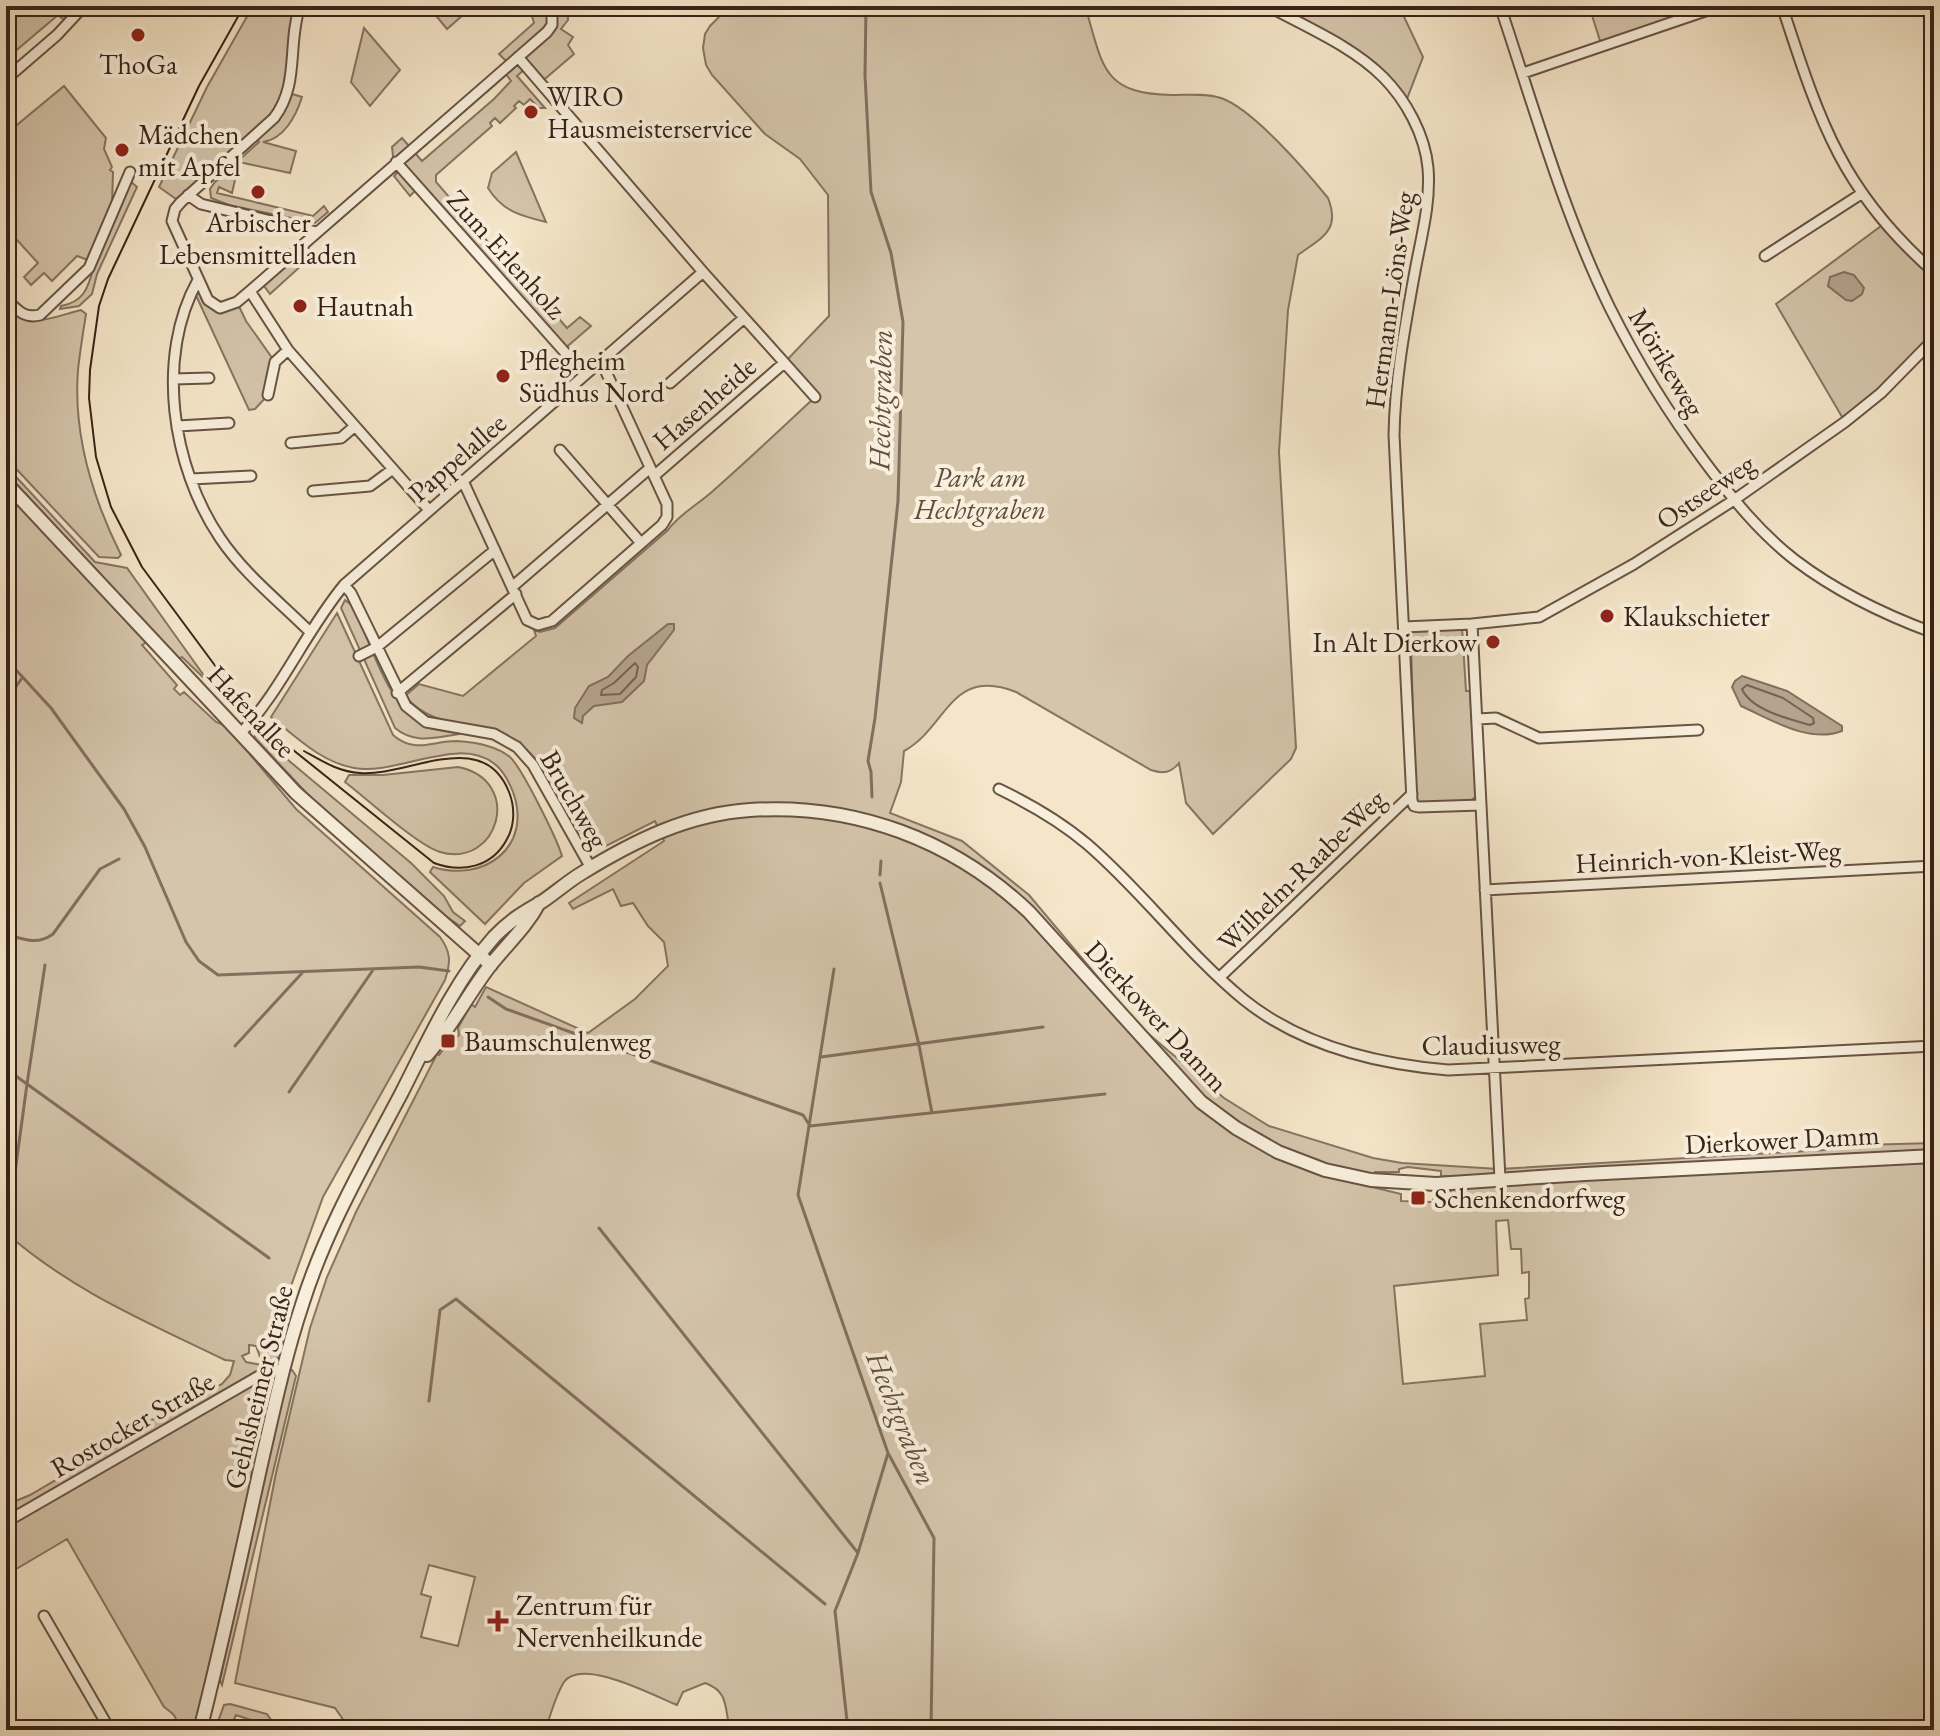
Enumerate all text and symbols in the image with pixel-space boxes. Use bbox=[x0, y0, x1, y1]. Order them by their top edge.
marker: ThoGa bbox=[129, 26, 147, 44]
place label: ThoGa bbox=[99, 46, 178, 82]
place label: WIRO Hausmeisterservice bbox=[547, 78, 753, 146]
marker: WIRO Hausmeisterservice bbox=[522, 103, 540, 121]
place label: Mädchen mit Apfel bbox=[138, 116, 241, 184]
marker: Mädchen mit Apfel bbox=[113, 141, 131, 159]
street label: Zum Erlenholz bbox=[440, 182, 575, 326]
marker: Arbischer Lebensmittelladen bbox=[249, 183, 267, 201]
street label: Hermann-Löns-Weg bbox=[1356, 188, 1422, 411]
place label: Arbischer Lebensmittelladen bbox=[159, 204, 357, 272]
place label: Hautnah bbox=[316, 288, 414, 324]
marker: Hautnah bbox=[291, 297, 309, 315]
street label: Mörikeweg bbox=[1621, 301, 1714, 424]
water label: Hechtgraben bbox=[859, 329, 901, 472]
place label: Pflegheim Südhus Nord bbox=[519, 342, 665, 410]
street label: Hasenheide bbox=[645, 348, 763, 458]
marker: Pflegheim Südhus Nord bbox=[494, 367, 512, 385]
street label: Pappelallee bbox=[401, 405, 513, 509]
street label: Ostseeweg bbox=[1649, 444, 1762, 537]
park label: Park am Hechtgraben bbox=[913, 459, 1046, 527]
place label: Klaukschieter bbox=[1623, 598, 1770, 634]
marker: Klaukschieter bbox=[1598, 607, 1616, 625]
place label: In Alt Dierkow bbox=[1313, 624, 1478, 660]
marker: In Alt Dierkow bbox=[1484, 633, 1502, 651]
street label: Hafenallee bbox=[200, 657, 304, 765]
street label: Bruchweg bbox=[533, 744, 618, 855]
street label: Wilhelm-Raabe-Weg bbox=[1210, 780, 1393, 959]
street label: Heinrich-von-Kleist-Weg bbox=[1574, 831, 1843, 881]
street label: Dierkower Damm bbox=[1077, 932, 1237, 1100]
place label: Baumschulenweg bbox=[464, 1023, 652, 1059]
street label: Claudiusweg bbox=[1421, 1025, 1562, 1063]
marker: Baumschulenweg bbox=[439, 1032, 457, 1050]
street label: Dierkower Damm bbox=[1684, 1116, 1881, 1162]
place label: Schenkendorfweg bbox=[1434, 1180, 1626, 1216]
marker: Schenkendorfweg bbox=[1409, 1189, 1427, 1207]
street label: Gehlsheimer Straße bbox=[215, 1281, 301, 1493]
water label: Hechtgraben bbox=[857, 1344, 947, 1491]
street label: Rostocker Straße bbox=[44, 1363, 220, 1485]
place label: Zentrum für Nervenheilkunde bbox=[516, 1587, 702, 1655]
marker: Zentrum für Nervenheilkunde bbox=[487, 1610, 509, 1632]

